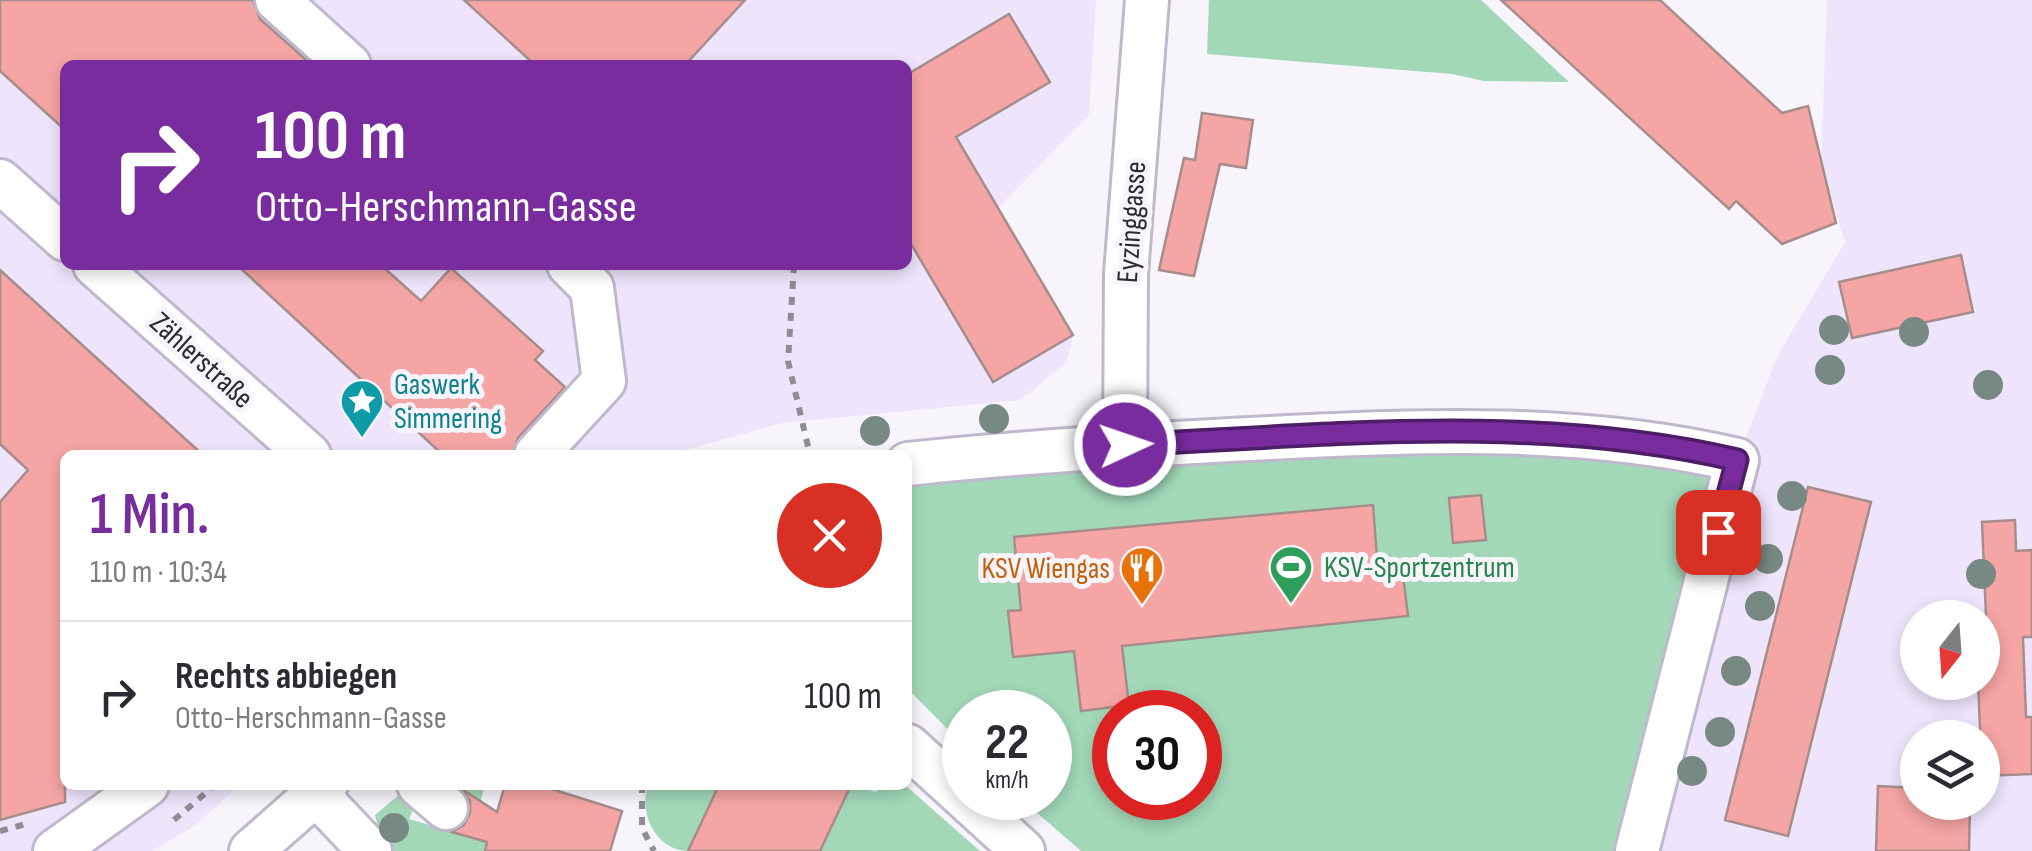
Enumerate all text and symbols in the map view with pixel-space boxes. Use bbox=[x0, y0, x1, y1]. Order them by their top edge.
text: 100 m bbox=[255, 95, 406, 179]
icon: right bbox=[90, 100, 220, 230]
street label: Eyzinggasse bbox=[1110, 160, 1154, 284]
text: Otto-Herschmann-Gasse bbox=[255, 180, 637, 235]
street label: Zählerstraße bbox=[142, 305, 260, 416]
place label: Gaswerk Simmering bbox=[394, 367, 502, 437]
place icon: Gaswerk Simmering bbox=[339, 378, 385, 439]
position arrow bbox=[1073, 393, 1177, 497]
text: 1 Min. bbox=[90, 479, 210, 551]
button: close bbox=[777, 483, 882, 588]
pin bbox=[1676, 490, 1761, 575]
icon: arrive bbox=[1691, 505, 1746, 560]
sports icon: KSV-Sportzentrum bbox=[1268, 544, 1314, 605]
restaurant icon: KSV Wiengas bbox=[1119, 545, 1165, 606]
place label: KSV-Sportzentrum bbox=[1324, 550, 1515, 586]
place label: KSV Wiengas bbox=[981, 551, 1110, 587]
text: 110 m · 10:34 bbox=[90, 553, 227, 592]
north arrow bbox=[1900, 600, 2000, 700]
map controls bbox=[1900, 600, 2000, 820]
text: Rechts abbiegen bbox=[175, 654, 397, 699]
icon: right bbox=[90, 669, 145, 724]
text: 100 m bbox=[804, 674, 882, 719]
speed limit sign: 30 bbox=[1092, 690, 1222, 820]
text: Otto-Herschmann-Gasse bbox=[175, 699, 447, 738]
text: 22 bbox=[985, 713, 1029, 773]
button: layers bbox=[1900, 720, 2000, 820]
text: km/h bbox=[985, 765, 1029, 796]

